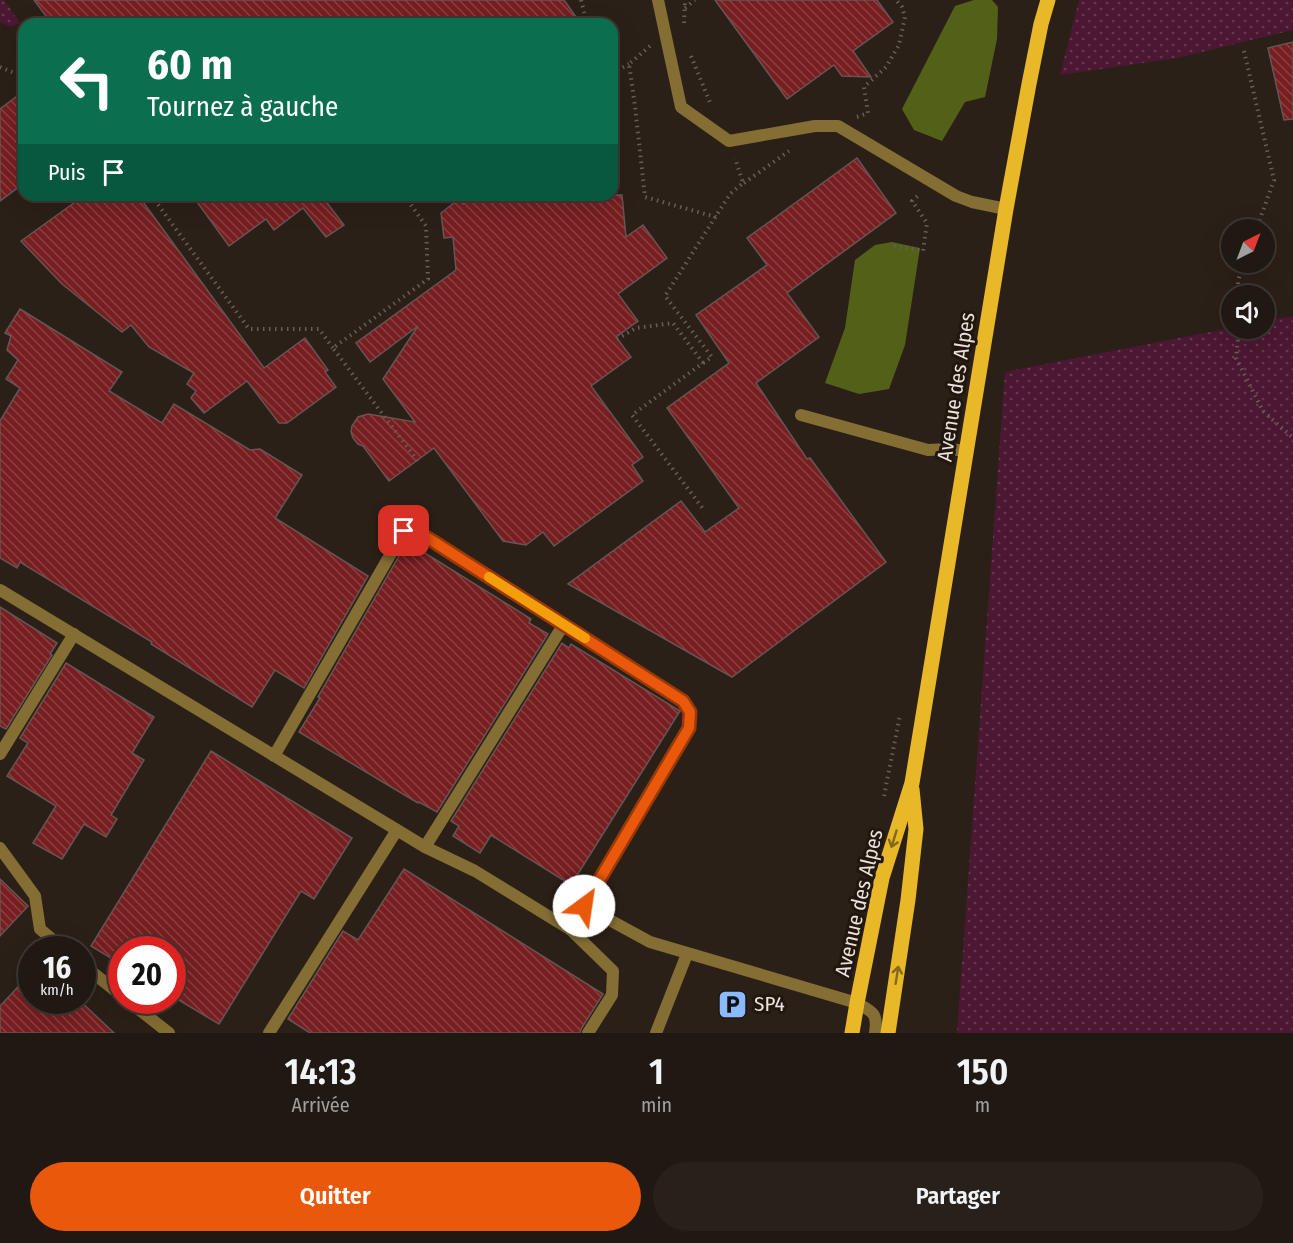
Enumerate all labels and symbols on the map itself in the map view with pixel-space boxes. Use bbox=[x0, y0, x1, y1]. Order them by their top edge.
north arrow bbox=[1221, 219, 1275, 273]
street label: Avenue des Alpes bbox=[931, 311, 981, 463]
pin bbox=[378, 505, 429, 556]
street label: Avenue des Alpes bbox=[829, 827, 889, 979]
one-way arrow bbox=[888, 829, 899, 848]
position arrow bbox=[552, 874, 616, 938]
speed limit sign: 20 bbox=[108, 936, 186, 1014]
one-way arrow bbox=[892, 966, 903, 986]
parking icon: SP4 bbox=[717, 988, 749, 1020]
place label: SP4 bbox=[754, 991, 785, 1017]

